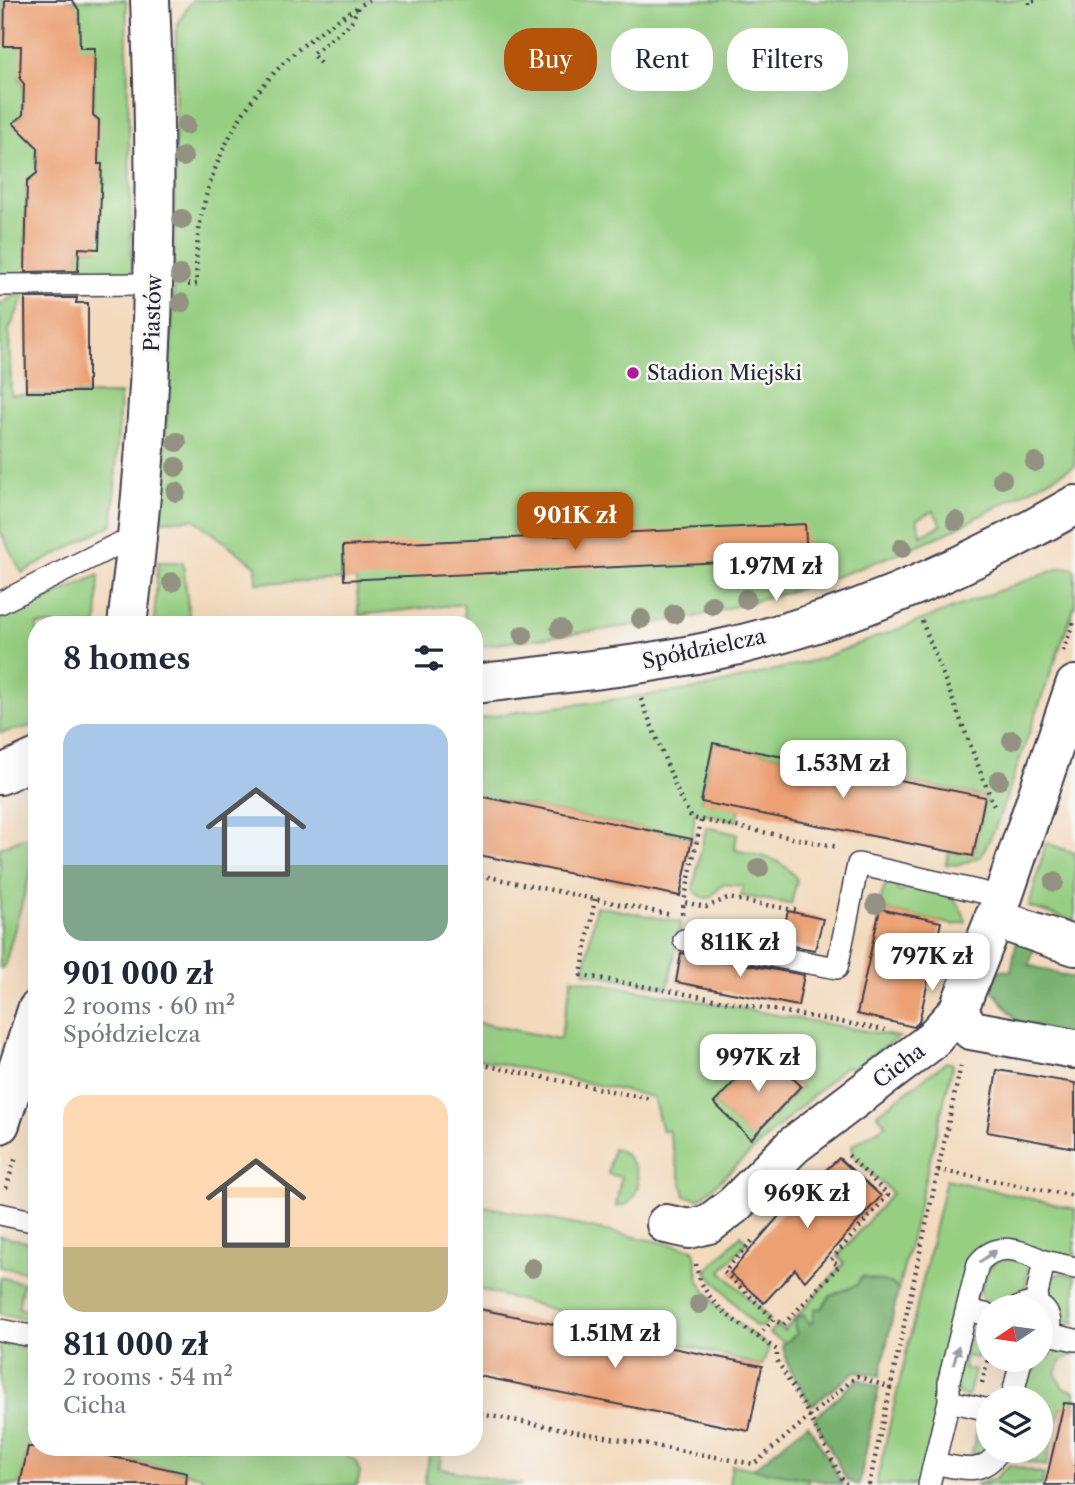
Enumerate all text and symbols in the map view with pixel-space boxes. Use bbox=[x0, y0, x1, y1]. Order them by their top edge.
chip: Buy bbox=[504, 28, 597, 91]
chip: Rent bbox=[611, 28, 713, 91]
chip: Filters bbox=[727, 28, 848, 91]
street label: Piastów bbox=[139, 273, 166, 352]
place label: Stadion Miejski bbox=[647, 360, 802, 385]
marker: Stadion Miejski bbox=[625, 365, 641, 381]
pin: 901K zł bbox=[510, 492, 640, 552]
text: 901K zł bbox=[533, 501, 617, 529]
pin: 1.97M zł bbox=[704, 544, 848, 603]
text: 1.97M zł bbox=[729, 552, 823, 580]
street label: Spółdzielcza bbox=[640, 623, 769, 674]
icon: filters bbox=[410, 639, 448, 677]
text: 8 homes bbox=[63, 640, 190, 677]
pin: 1.53M zł bbox=[771, 740, 915, 800]
text: 1.53M zł bbox=[796, 749, 890, 777]
icon: home bbox=[193, 769, 319, 895]
pin: 811K zł bbox=[675, 920, 805, 979]
text: 811K zł bbox=[700, 928, 780, 956]
pin: 797K zł bbox=[867, 934, 997, 993]
text: 797K zł bbox=[891, 942, 973, 970]
text: 901 000 zł bbox=[63, 955, 214, 992]
text: 2 rooms · 60 m² bbox=[63, 992, 235, 1020]
text: Spółdzielcza bbox=[63, 1020, 201, 1048]
pin: 997K zł bbox=[693, 1034, 823, 1094]
street label: Cicha bbox=[868, 1038, 930, 1093]
text: 997K zł bbox=[716, 1043, 800, 1071]
icon: home bbox=[193, 1140, 319, 1266]
pin: 969K zł bbox=[742, 1170, 872, 1230]
text: 969K zł bbox=[764, 1179, 850, 1207]
one-way arrow bbox=[979, 1249, 998, 1263]
north arrow bbox=[976, 1295, 1054, 1372]
map controls bbox=[976, 1295, 1053, 1463]
pin: 1.51M zł bbox=[543, 1310, 687, 1370]
text: 1.51M zł bbox=[569, 1319, 661, 1347]
text: 811 000 zł bbox=[63, 1326, 208, 1363]
one-way arrow bbox=[951, 1344, 962, 1366]
text: 2 rooms · 54 m² bbox=[63, 1363, 233, 1391]
button: layers bbox=[976, 1386, 1053, 1463]
text: Cicha bbox=[63, 1391, 126, 1419]

